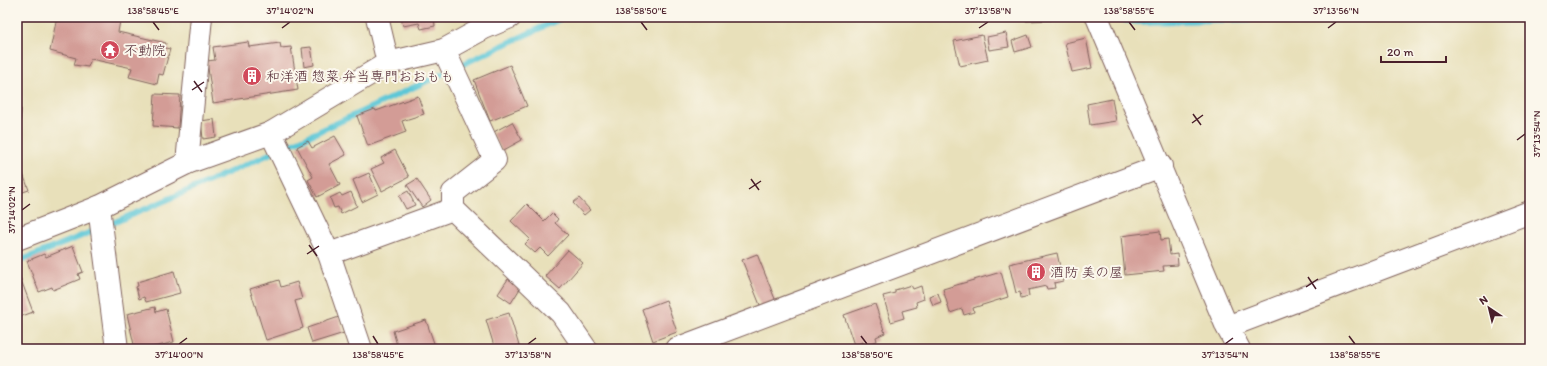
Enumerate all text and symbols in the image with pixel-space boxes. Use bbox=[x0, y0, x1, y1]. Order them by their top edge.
text: 138°58'45"E bbox=[127, 4, 179, 17]
text: 37°14'02"N bbox=[266, 4, 314, 17]
text: 138°58'50"E bbox=[615, 4, 667, 17]
text: 37°13'58"N bbox=[965, 4, 1011, 17]
text: 138°58'55"E bbox=[1104, 4, 1155, 17]
text: 37°13'56"N bbox=[1313, 4, 1359, 17]
scale bar bbox=[1381, 38, 1446, 64]
temple icon: 不動院 bbox=[99, 39, 121, 61]
place label: 不動院 bbox=[124, 42, 166, 59]
text: 20 m bbox=[1387, 45, 1414, 59]
building icon: 和洋酒 惣菜 弁当専門おおもも bbox=[241, 65, 263, 87]
place label: 和洋酒 惣菜 弁当専門おおもも bbox=[266, 68, 454, 85]
text: 37°13'54"N bbox=[1530, 110, 1543, 157]
text: 37°14'02"N bbox=[5, 186, 18, 234]
building icon: 酒防 美の屋 bbox=[1025, 261, 1047, 283]
place label: 酒防 美の屋 bbox=[1050, 264, 1123, 281]
north arrow bbox=[1469, 288, 1509, 328]
text: N bbox=[1477, 293, 1490, 308]
text: 37°14'00"N bbox=[155, 348, 204, 361]
text: 138°58'45"E bbox=[352, 348, 404, 361]
text: 37°13'58"N bbox=[505, 348, 551, 361]
text: 138°58'50"E bbox=[841, 348, 893, 361]
text: 37°13'54"N bbox=[1202, 348, 1249, 361]
text: 138°58'55"E bbox=[1330, 348, 1381, 361]

